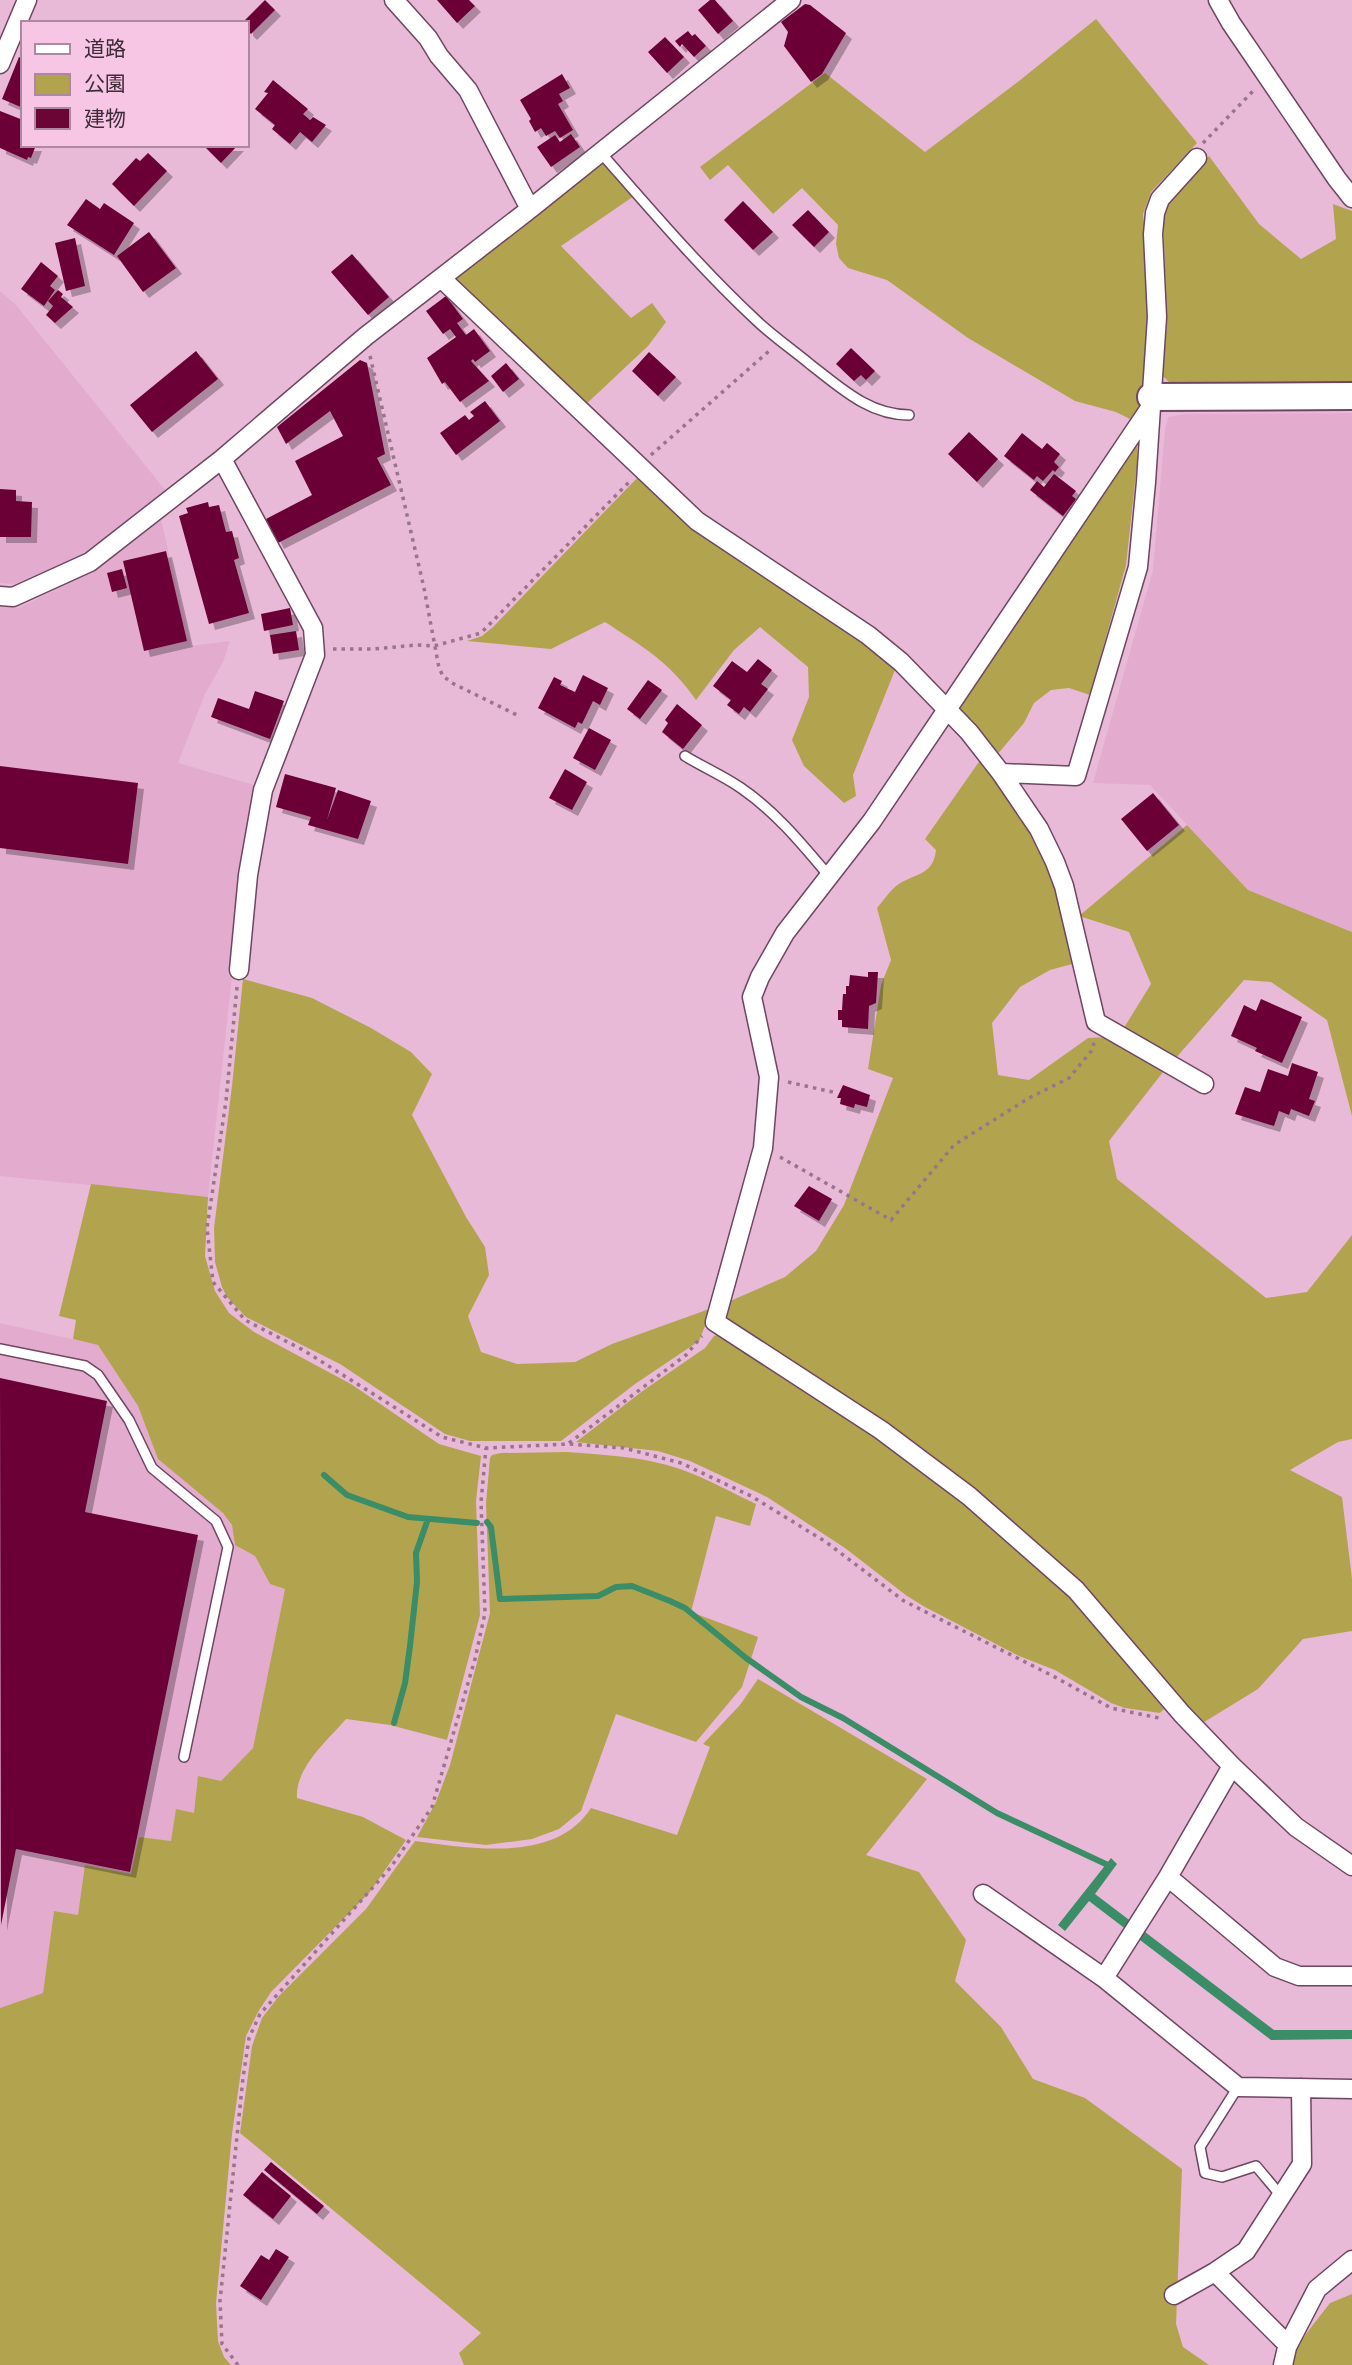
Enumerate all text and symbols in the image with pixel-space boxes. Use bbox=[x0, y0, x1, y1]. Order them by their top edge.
legend bbox=[21, 21, 248, 147]
text: 道路 bbox=[84, 37, 126, 62]
text: 公園 bbox=[84, 72, 126, 97]
text: 建物 bbox=[84, 107, 126, 132]

